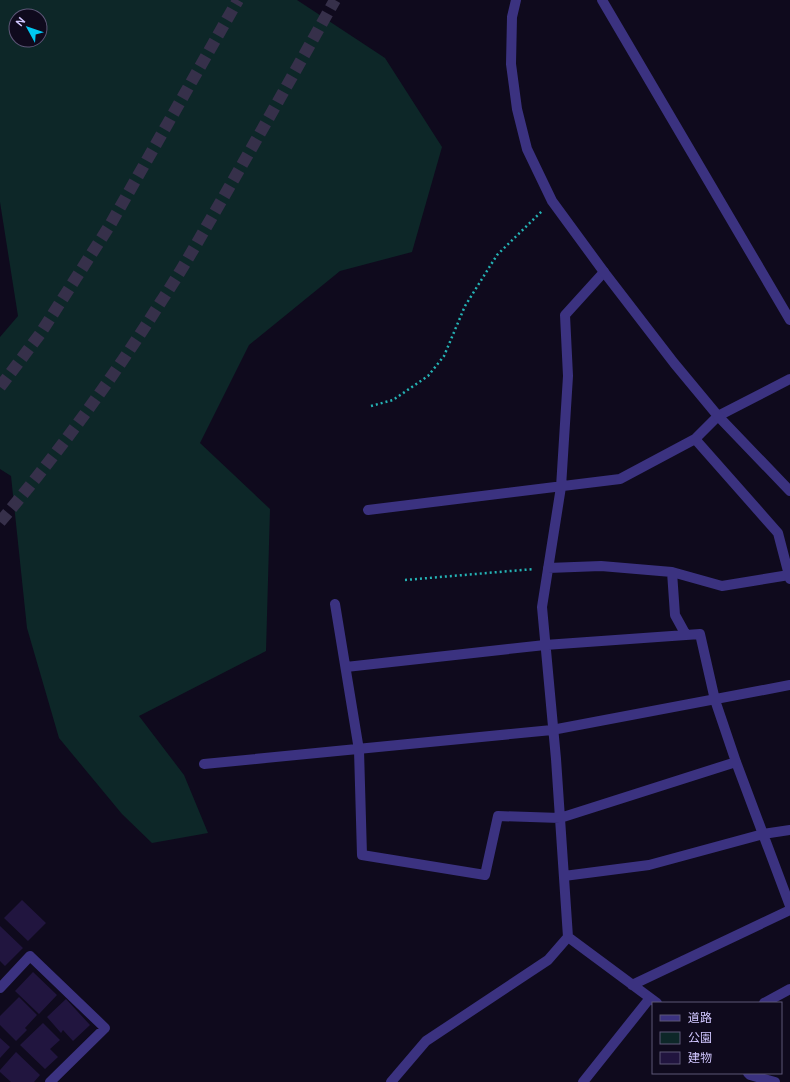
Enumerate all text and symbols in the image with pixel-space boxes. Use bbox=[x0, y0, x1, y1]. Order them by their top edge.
north arrow bbox=[8, 8, 48, 48]
text: N bbox=[13, 15, 28, 29]
legend bbox=[652, 1002, 782, 1074]
text: 道路 bbox=[688, 1011, 712, 1024]
text: 公園 bbox=[688, 1031, 712, 1044]
text: 建物 bbox=[688, 1051, 712, 1064]

